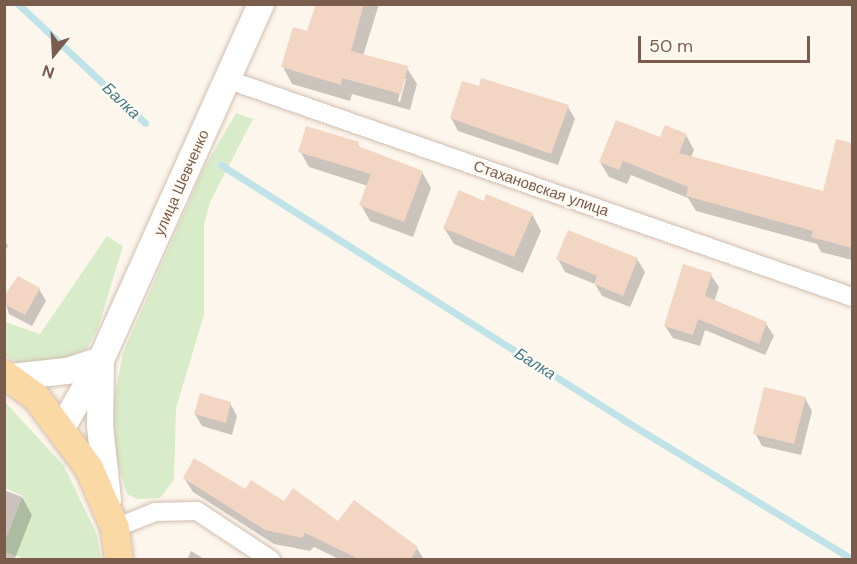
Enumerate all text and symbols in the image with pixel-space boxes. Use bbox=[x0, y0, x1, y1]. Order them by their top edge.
north arrow bbox=[24, 24, 84, 84]
scale bar bbox=[641, 24, 814, 62]
text: 50 m bbox=[649, 34, 693, 58]
text: N bbox=[39, 60, 57, 83]
water label: Балка bbox=[98, 79, 144, 123]
street label: улица Шевченко bbox=[151, 127, 213, 239]
street label: Стахановская улица bbox=[471, 157, 611, 221]
water label: Балка bbox=[511, 344, 559, 384]

